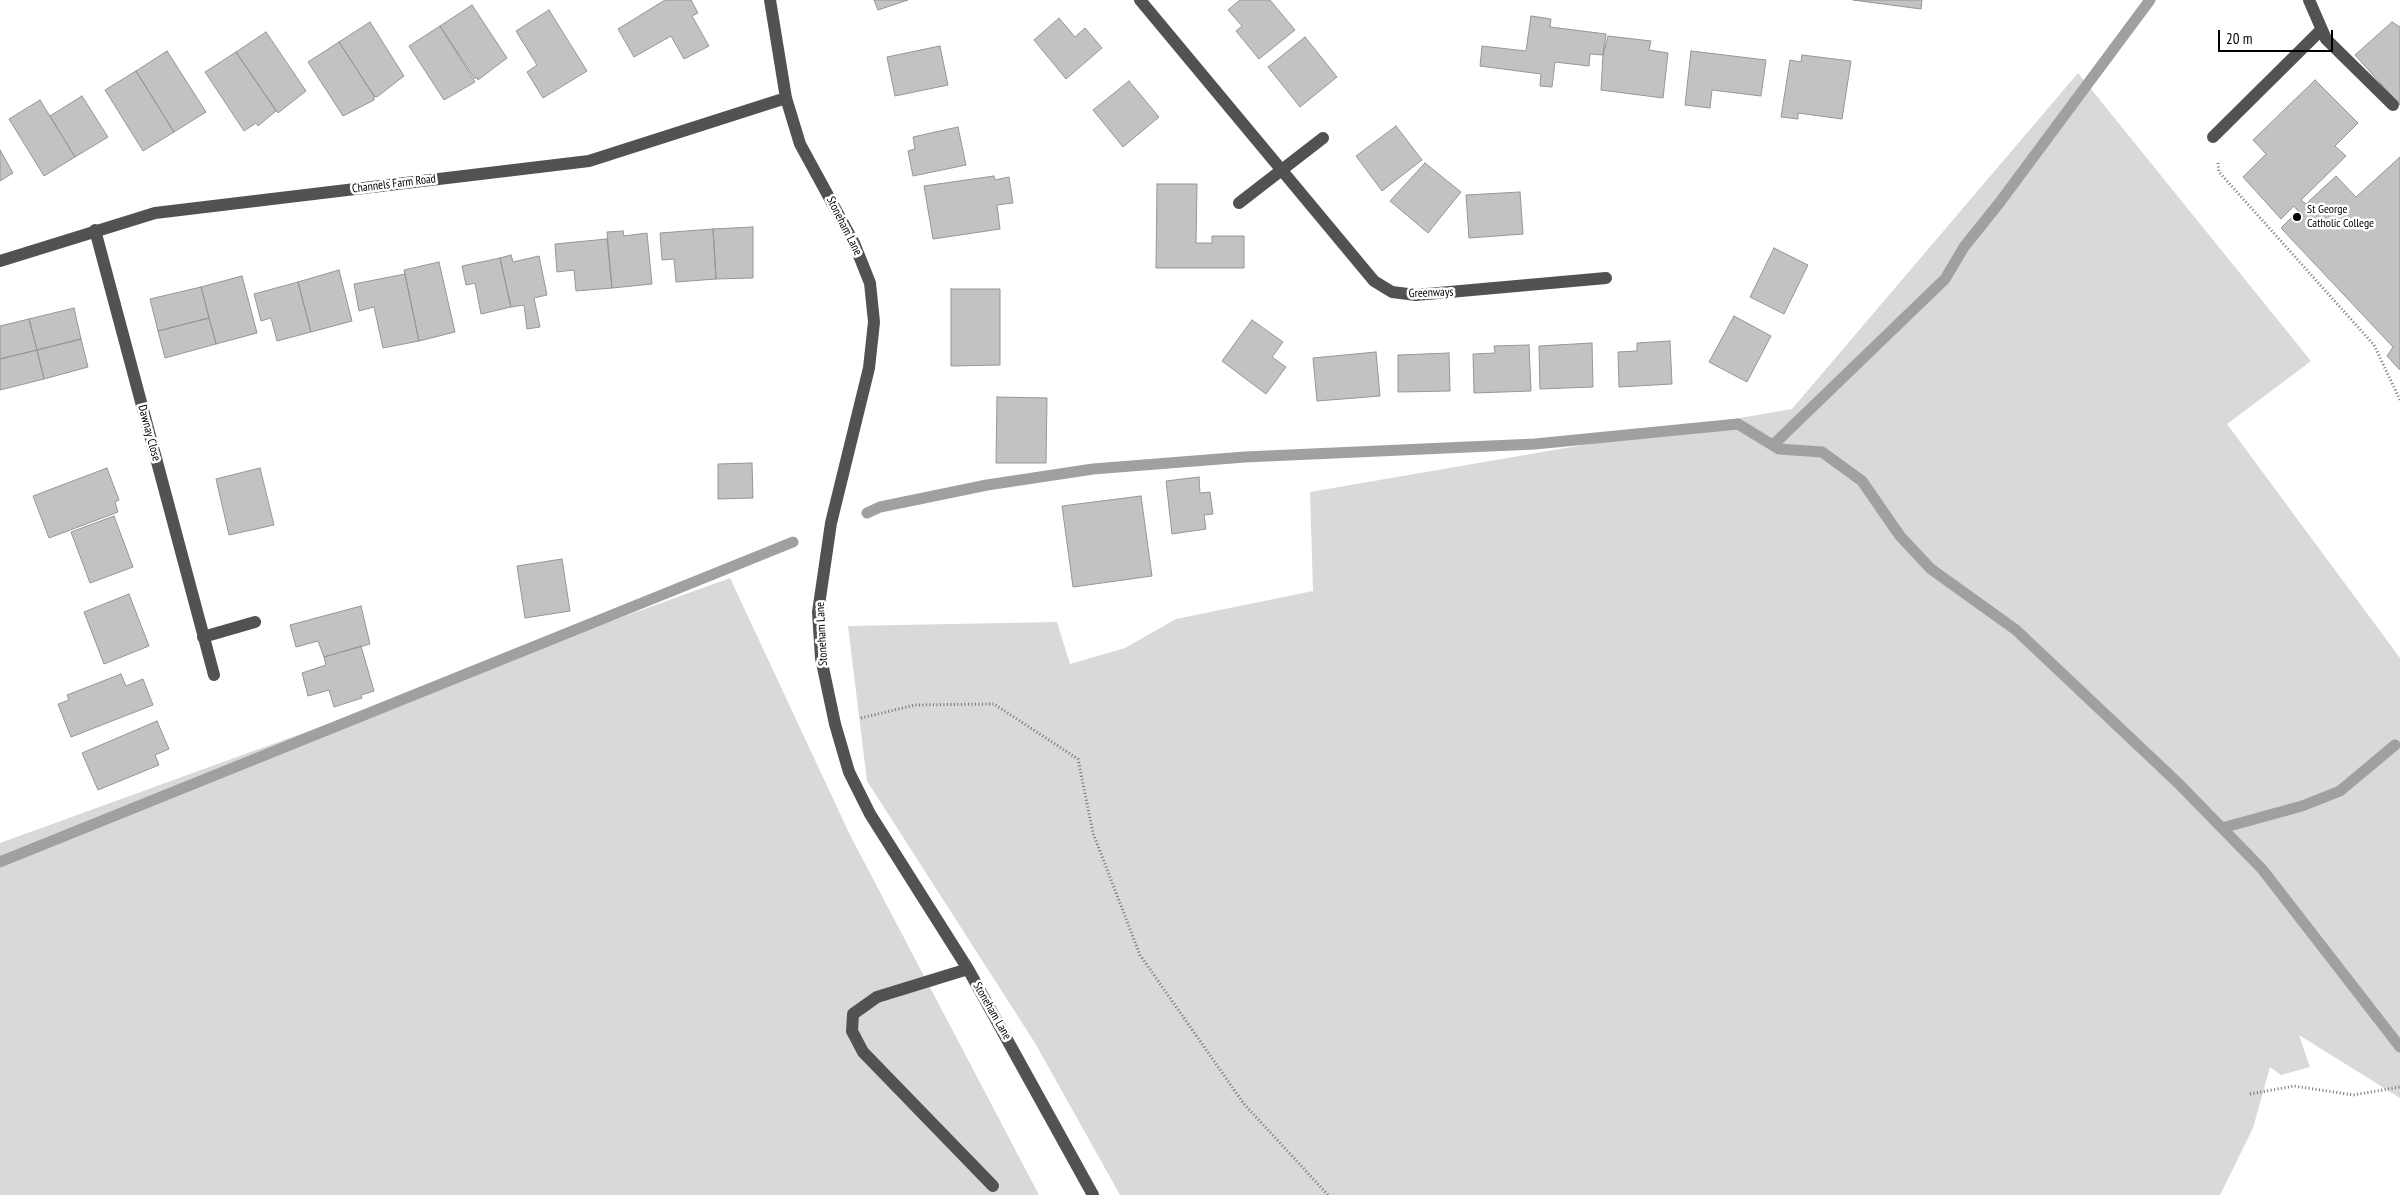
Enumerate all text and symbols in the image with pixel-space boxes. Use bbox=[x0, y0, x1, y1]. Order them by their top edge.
scale bar bbox=[2220, 20, 2335, 52]
text: 20 m bbox=[2226, 29, 2252, 48]
street label: Channels Farm Road bbox=[351, 172, 437, 196]
street label: Stoneham Lane bbox=[823, 194, 865, 258]
place label: St George Catholic College bbox=[2307, 203, 2374, 231]
marker: St George Catholic College bbox=[2291, 211, 2303, 223]
street label: Greenways bbox=[1408, 285, 1454, 301]
street label: Dawnay Close bbox=[135, 403, 163, 463]
street label: Stoneham Lane bbox=[813, 602, 831, 666]
street label: Stoneham Lane bbox=[970, 980, 1014, 1042]

